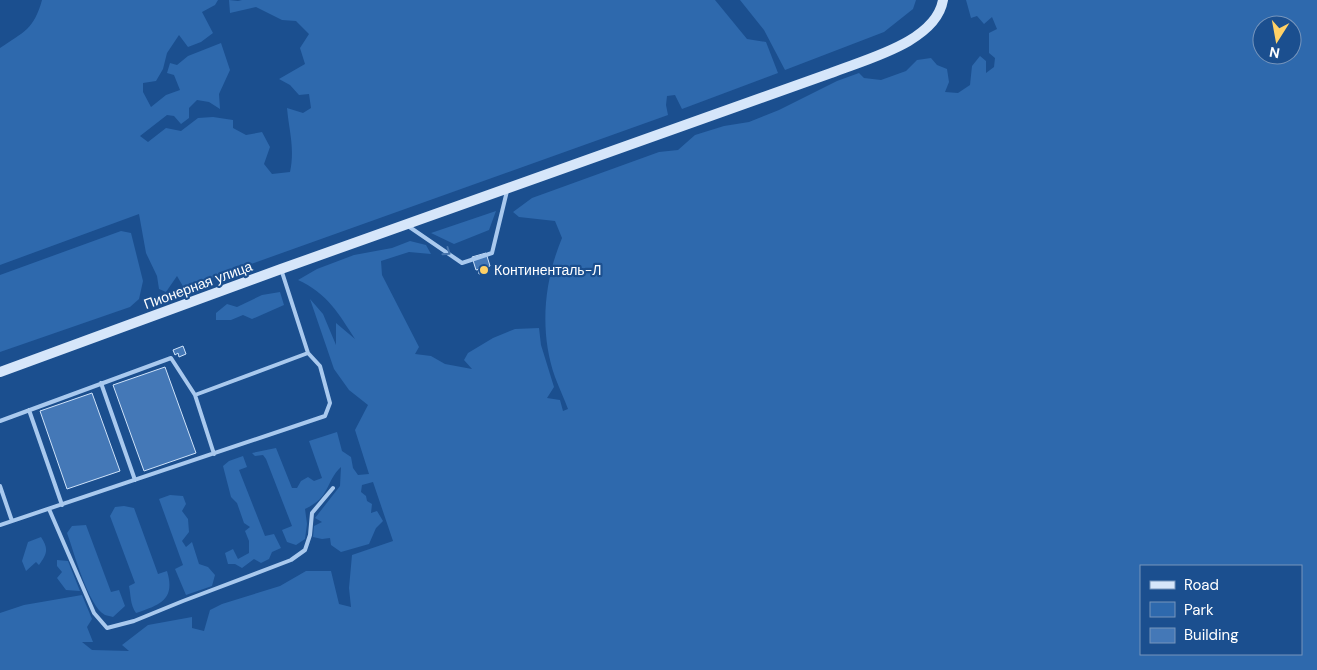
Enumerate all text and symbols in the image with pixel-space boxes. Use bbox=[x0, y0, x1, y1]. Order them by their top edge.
north arrow bbox=[1252, 15, 1302, 65]
text: N bbox=[1268, 43, 1281, 63]
one-way arrow bbox=[441, 246, 450, 255]
street label: Пионерная улица bbox=[141, 257, 255, 313]
place label: Континенталь-Л bbox=[494, 261, 601, 279]
marker: Континенталь-Л bbox=[478, 264, 490, 276]
legend bbox=[1140, 565, 1302, 655]
text: Road bbox=[1184, 575, 1219, 595]
text: Park bbox=[1184, 600, 1214, 620]
text: Building bbox=[1184, 625, 1239, 645]

